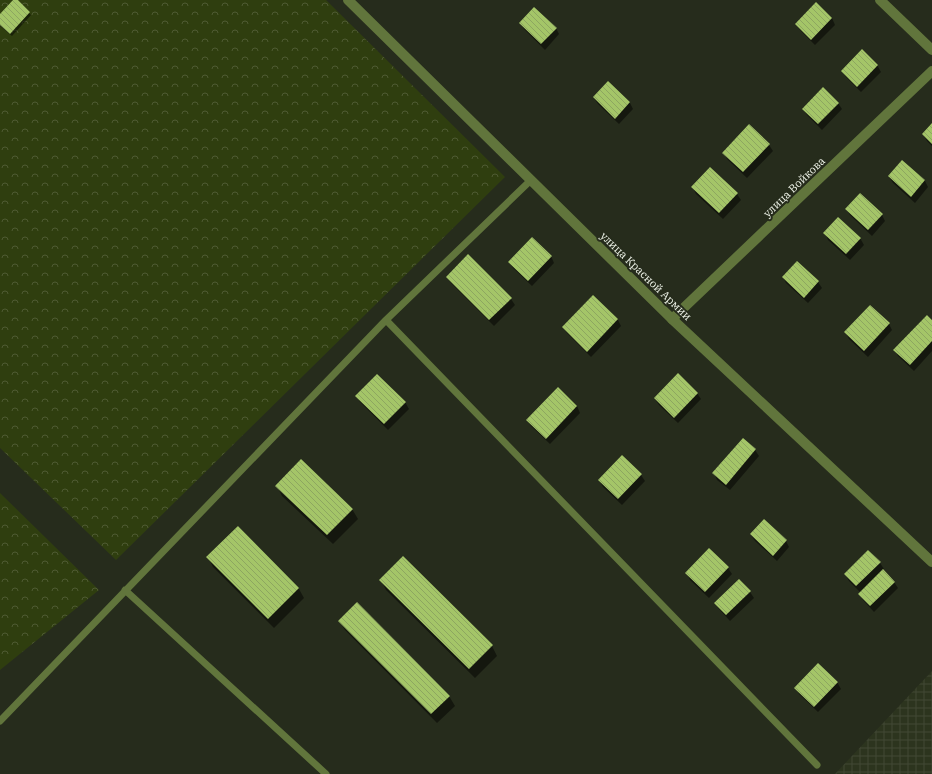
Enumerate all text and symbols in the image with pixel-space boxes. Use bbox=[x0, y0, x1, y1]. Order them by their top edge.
street label: улица Войкова bbox=[760, 154, 828, 220]
street label: улица Красной Армии bbox=[597, 229, 695, 323]

